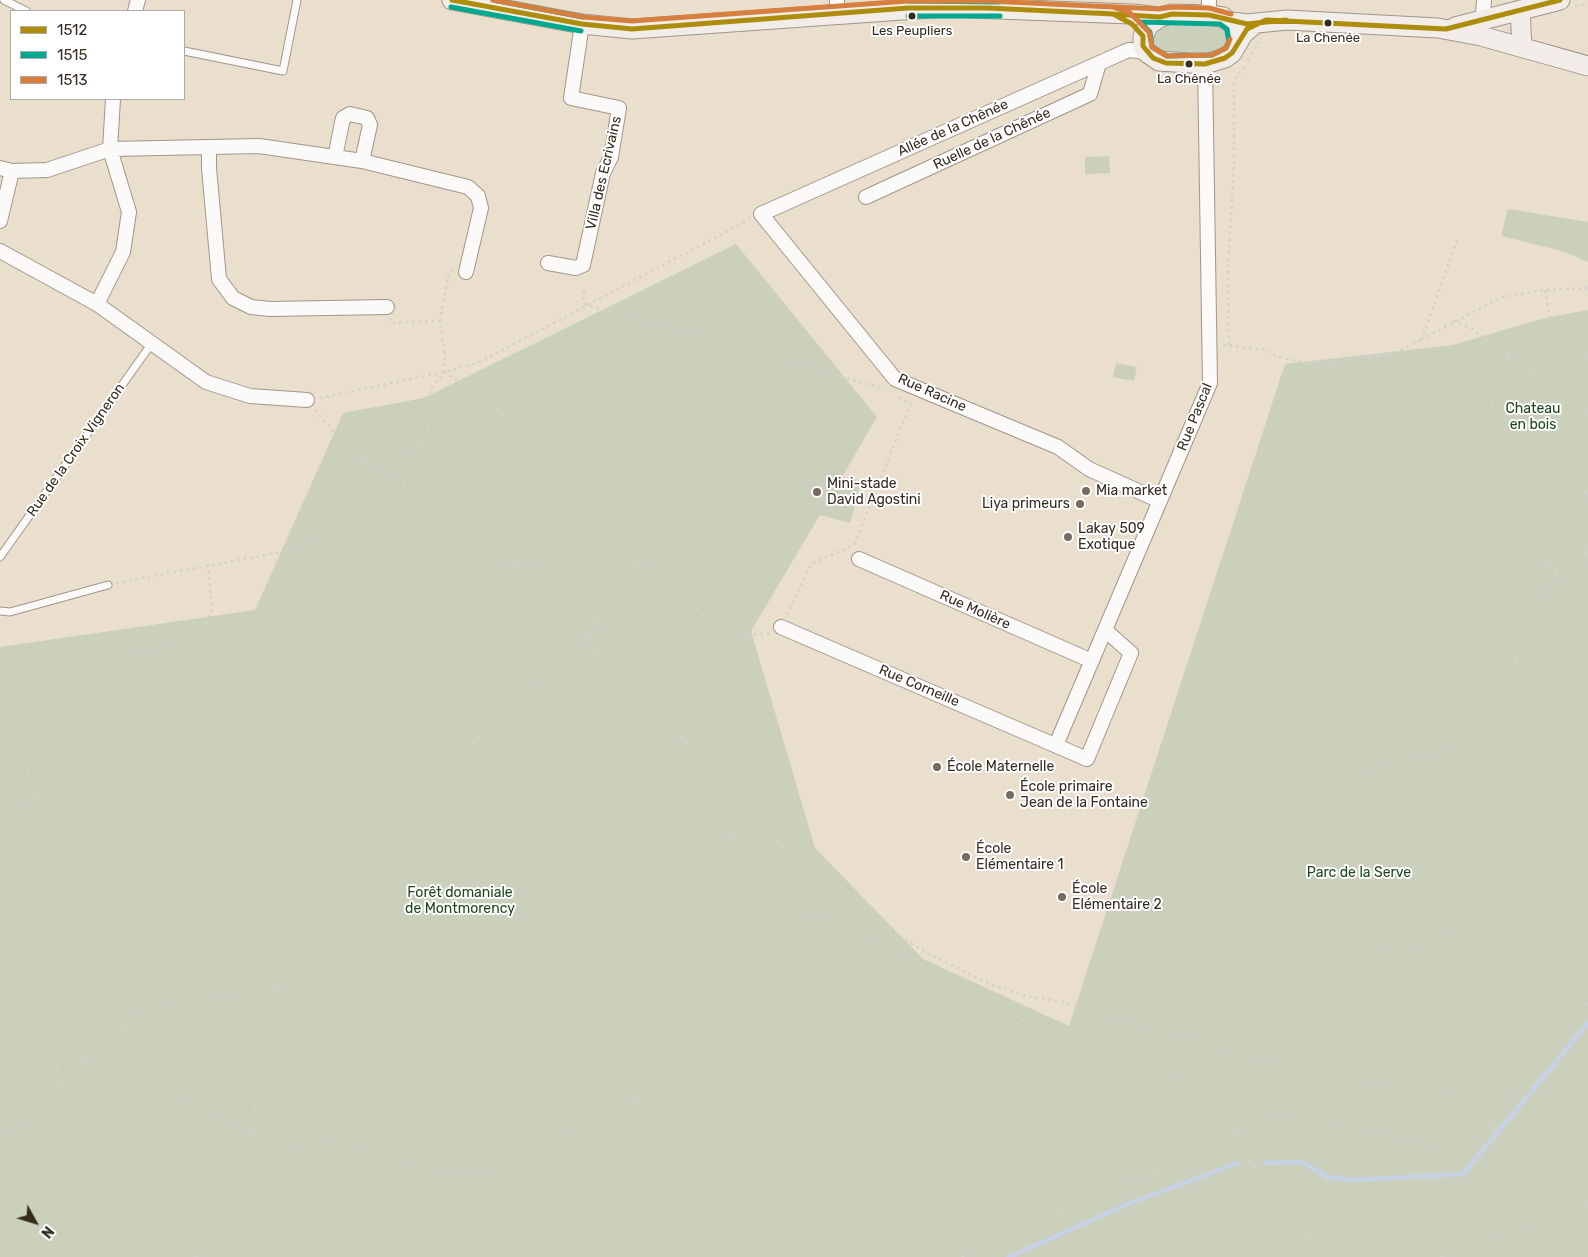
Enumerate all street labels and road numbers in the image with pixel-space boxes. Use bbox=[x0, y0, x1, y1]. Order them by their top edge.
street label: Allée de la Chênée bbox=[895, 96, 1011, 160]
street label: Ruelle de la Chênée bbox=[931, 104, 1053, 174]
street label: Villa des Ecrivains bbox=[583, 114, 625, 232]
street label: Rue Racine bbox=[895, 370, 969, 416]
street label: Rue de la Croix Vigneron bbox=[24, 380, 128, 520]
street label: Rue Pascal bbox=[1174, 381, 1216, 453]
street label: Rue Molière bbox=[937, 587, 1013, 633]
street label: Rue Corneille bbox=[876, 661, 962, 711]

